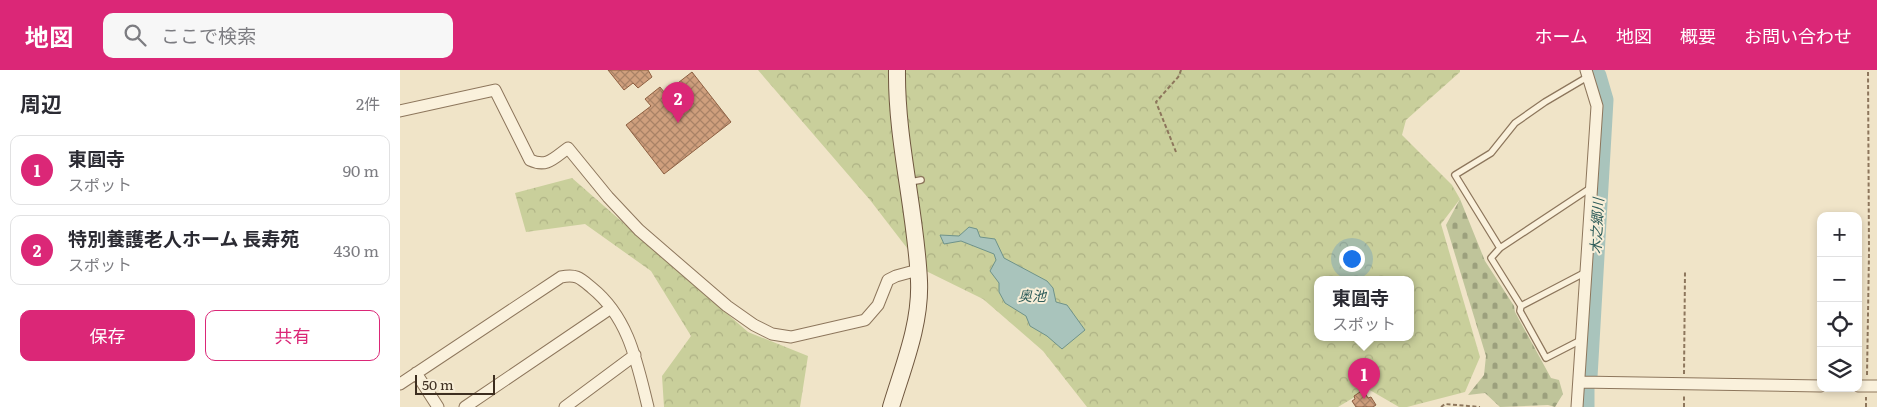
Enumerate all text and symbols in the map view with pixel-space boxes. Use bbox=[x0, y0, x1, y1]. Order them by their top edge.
search box bbox=[103, 13, 453, 58]
text: 地図 bbox=[25, 18, 73, 53]
icon: search bbox=[121, 21, 149, 49]
text: ここで検索 bbox=[161, 21, 256, 49]
text: ホーム bbox=[1535, 22, 1588, 49]
text: 地図 bbox=[1616, 22, 1652, 49]
text: 概要 bbox=[1680, 22, 1716, 49]
text: お問い合わせ bbox=[1744, 22, 1852, 49]
pin: 2 bbox=[662, 82, 694, 123]
text: 周辺 bbox=[20, 87, 62, 118]
text: 2件 bbox=[356, 91, 380, 115]
text: 東圓寺 bbox=[68, 144, 125, 172]
text: 1 bbox=[34, 158, 40, 182]
text: 90 m bbox=[343, 158, 379, 182]
text: スポット bbox=[68, 172, 132, 196]
water label: 木之郷川 bbox=[1585, 195, 1608, 254]
map controls bbox=[1817, 212, 1862, 392]
button: + bbox=[1817, 212, 1862, 257]
text: 特別養護老人ホーム 長寿苑 bbox=[68, 224, 299, 252]
text: 2 bbox=[33, 238, 41, 262]
text: 430 m bbox=[334, 238, 379, 262]
your location bbox=[1339, 246, 1365, 272]
text: スポット bbox=[68, 252, 132, 276]
button: − bbox=[1817, 257, 1862, 302]
popup bbox=[1314, 276, 1414, 341]
text: 東圓寺 bbox=[1332, 283, 1389, 311]
water label: 奥池 bbox=[1018, 285, 1048, 305]
button: locate bbox=[1817, 302, 1862, 347]
button: 保存 bbox=[20, 310, 195, 361]
button: 共有 bbox=[205, 310, 380, 361]
text: スポット bbox=[1332, 311, 1396, 335]
button: layers bbox=[1817, 347, 1862, 392]
pin: 1 bbox=[1348, 358, 1380, 399]
scale bar bbox=[415, 372, 495, 395]
text: 50 m bbox=[422, 374, 454, 394]

